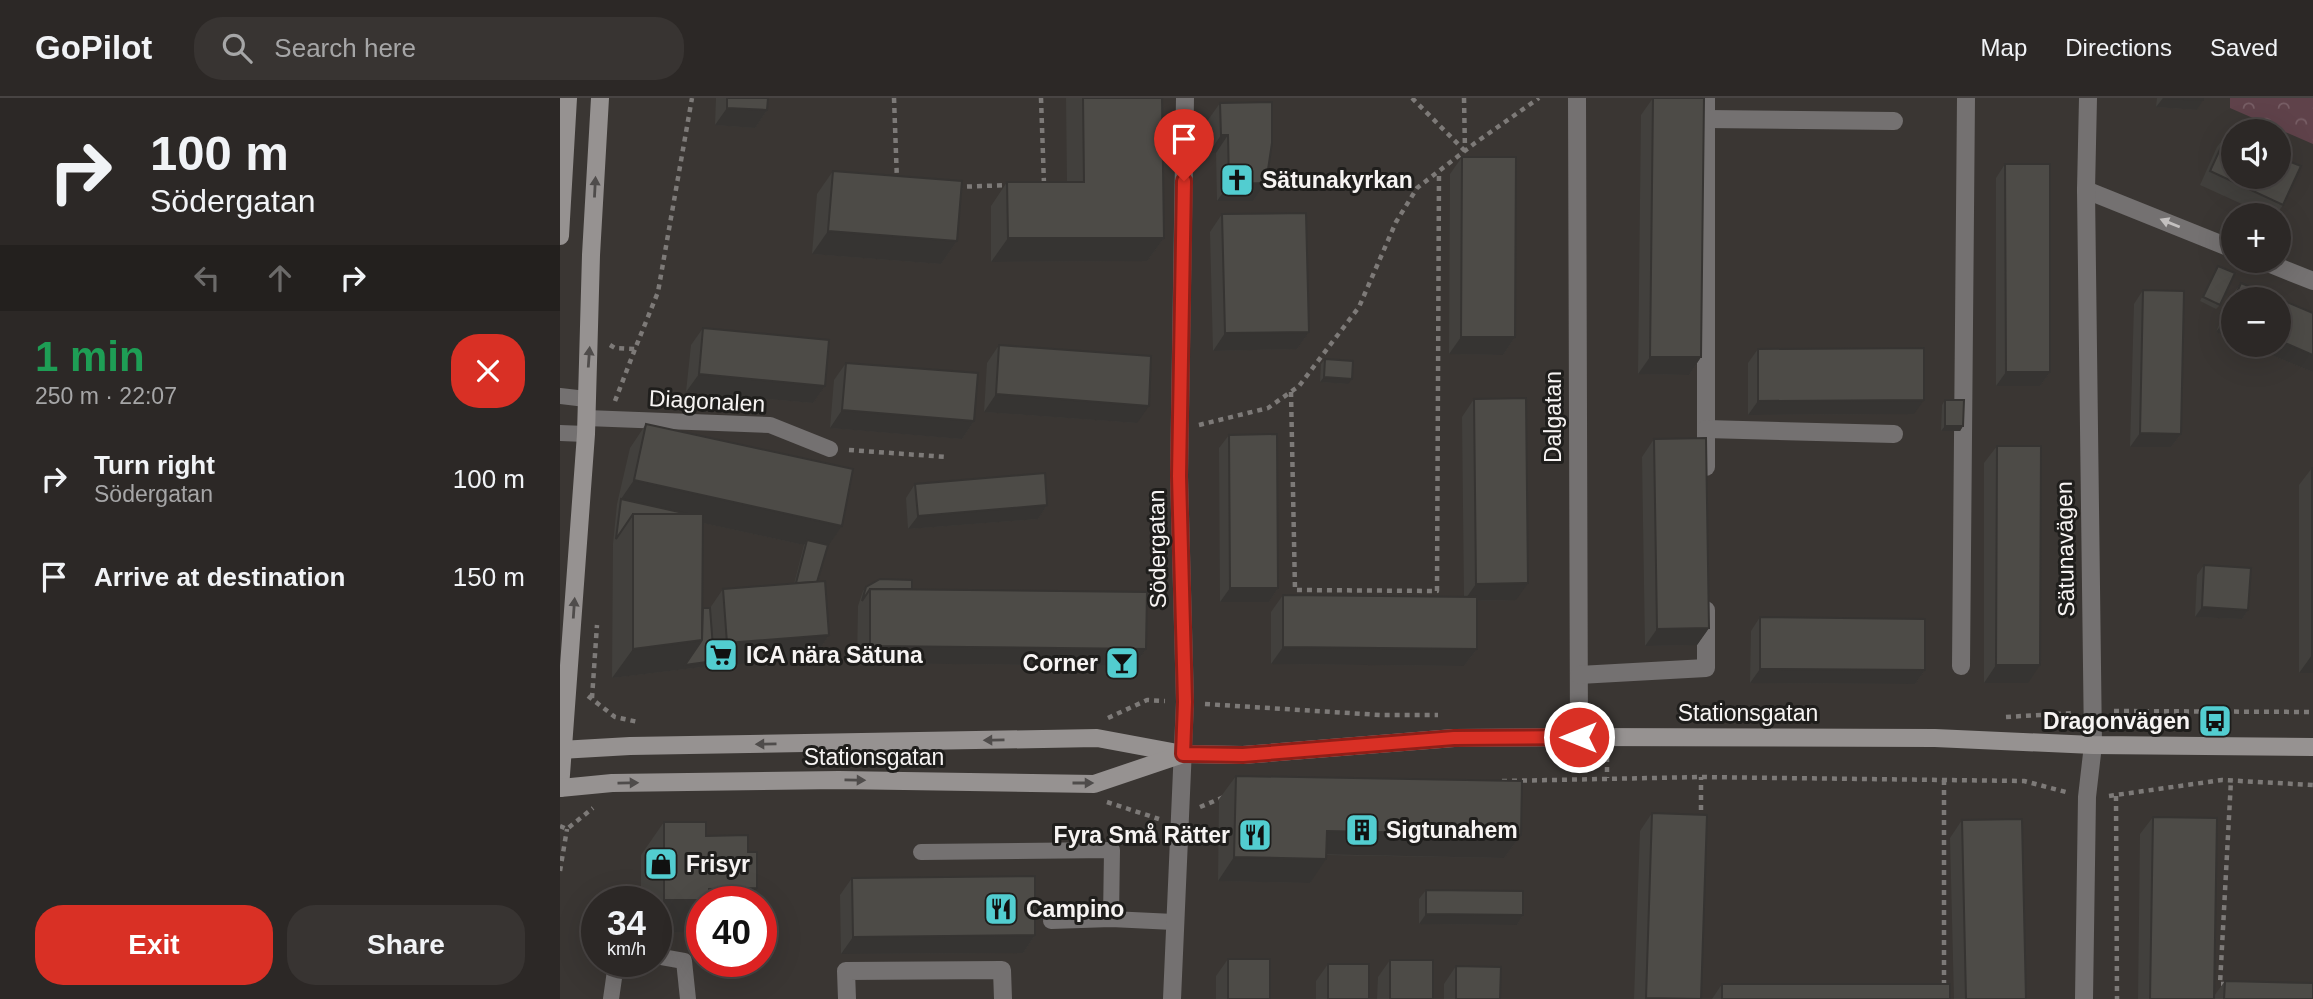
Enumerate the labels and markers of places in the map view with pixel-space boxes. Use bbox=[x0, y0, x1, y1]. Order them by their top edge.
pin bbox=[1154, 109, 1214, 181]
church icon: Sätunakyrkan bbox=[1218, 161, 1256, 199]
place label: Sätunakyrkan bbox=[1262, 167, 1413, 193]
supermarket icon: ICA nära Sätuna bbox=[702, 636, 740, 674]
place label: ICA nära Sätuna bbox=[746, 642, 923, 668]
bar icon: Corner bbox=[1103, 644, 1141, 682]
place label: Corner bbox=[1023, 650, 1098, 676]
bus stop icon: Dragonvägen bbox=[2196, 702, 2234, 740]
place label: Dragonvägen bbox=[2043, 708, 2190, 734]
building icon: Sigtunahem bbox=[1343, 811, 1381, 849]
restaurant icon: Fyra Små Rätter bbox=[1236, 816, 1274, 854]
place label: Sigtunahem bbox=[1386, 817, 1518, 843]
place label: Fyra Små Rätter bbox=[1054, 822, 1230, 848]
shop icon: Frisyr bbox=[642, 845, 680, 883]
place label: Frisyr bbox=[686, 851, 750, 877]
restaurant icon: Campino bbox=[982, 890, 1020, 928]
place label: Campino bbox=[1026, 896, 1124, 922]

